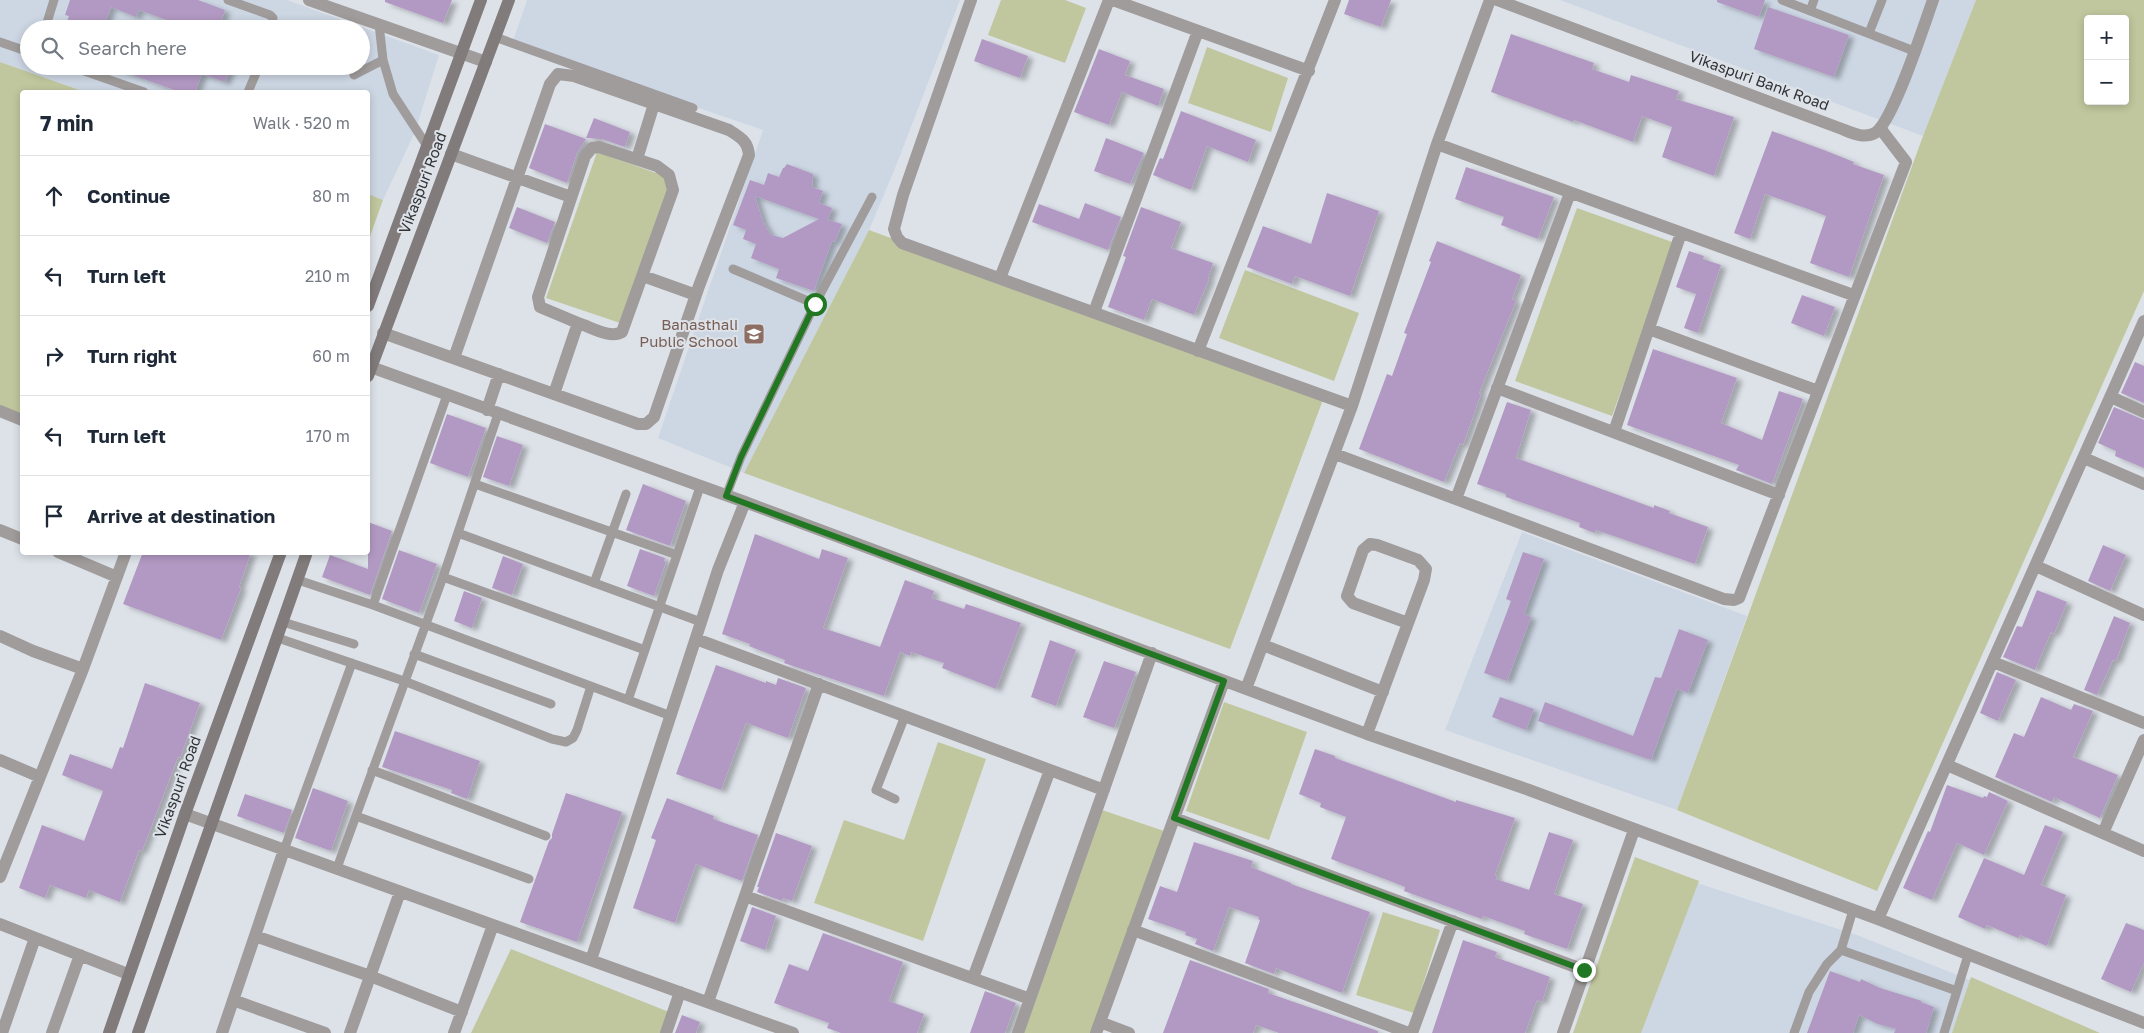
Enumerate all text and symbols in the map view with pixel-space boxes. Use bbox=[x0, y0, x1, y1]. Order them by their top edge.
map controls bbox=[2084, 15, 2129, 105]
button: + bbox=[2084, 15, 2129, 60]
search box bbox=[20, 20, 370, 75]
icon: search bbox=[38, 34, 66, 62]
text: Search here bbox=[78, 36, 187, 59]
street label: Vikaspuri Bank Road bbox=[1687, 46, 1832, 114]
button: − bbox=[2084, 60, 2129, 105]
text: 7 min bbox=[40, 110, 94, 136]
text: Walk · 520 m bbox=[253, 113, 350, 133]
street label: Vikaspuri Road bbox=[394, 129, 450, 236]
icon: ahead bbox=[40, 182, 68, 210]
text: Continue bbox=[87, 184, 170, 207]
text: 80 m bbox=[312, 186, 350, 206]
icon: left bbox=[40, 262, 68, 290]
text: Turn left bbox=[87, 264, 166, 287]
text: 210 m bbox=[305, 266, 350, 286]
route start bbox=[804, 293, 827, 316]
place label: Banasthali Public School bbox=[639, 315, 738, 350]
school or university icon: Banasthali Public School bbox=[742, 322, 766, 346]
icon: right bbox=[40, 342, 68, 370]
text: Turn right bbox=[87, 344, 177, 367]
text: 60 m bbox=[312, 346, 350, 366]
icon: left bbox=[40, 422, 68, 450]
text: Turn left bbox=[87, 424, 166, 447]
text: 170 m bbox=[306, 426, 350, 446]
icon: arrive bbox=[40, 502, 68, 530]
text: Arrive at destination bbox=[87, 504, 275, 527]
street label: Vikaspuri Road bbox=[150, 733, 204, 840]
route end bbox=[1573, 959, 1596, 982]

